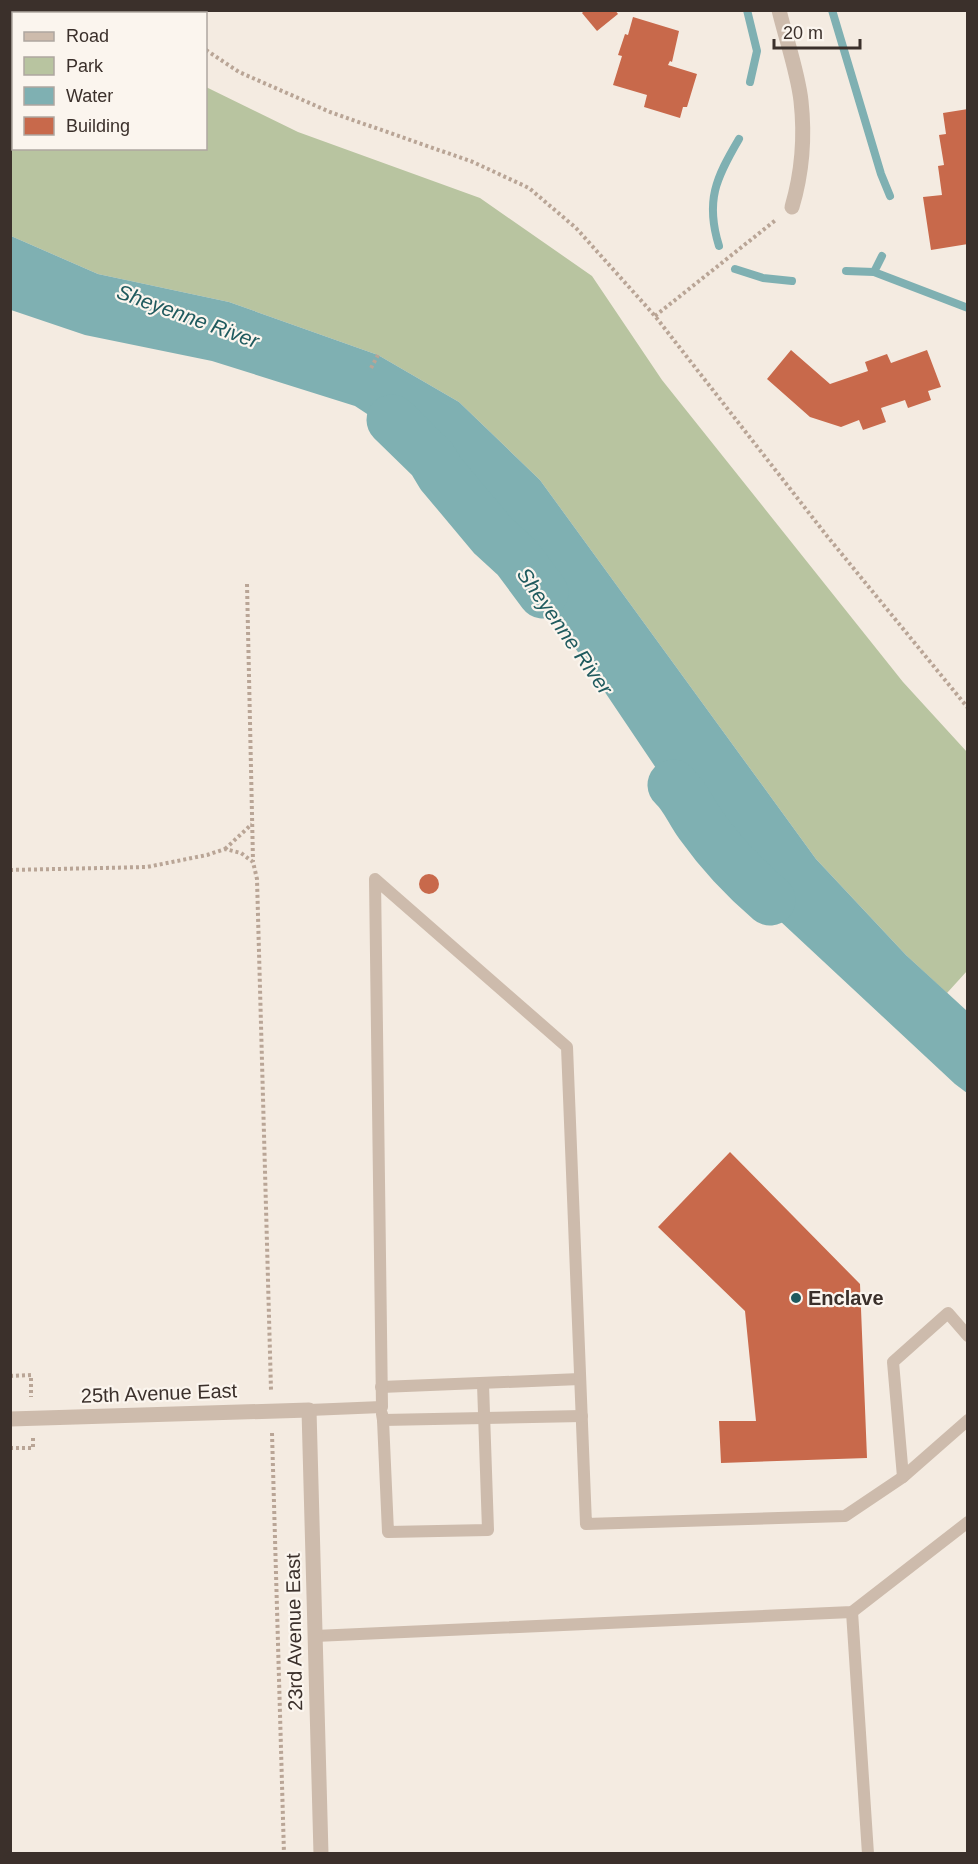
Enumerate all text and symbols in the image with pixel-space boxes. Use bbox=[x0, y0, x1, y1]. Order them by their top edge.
legend bbox=[12, 12, 207, 150]
scale bar bbox=[774, 12, 860, 50]
text: 20 m bbox=[783, 23, 823, 43]
text: Road bbox=[66, 26, 109, 46]
text: Park bbox=[66, 56, 104, 76]
text: Water bbox=[66, 86, 113, 106]
text: Building bbox=[66, 116, 130, 136]
water label: Sheyenne River bbox=[114, 280, 263, 353]
water label: Sheyenne River bbox=[513, 563, 618, 700]
place label: Enclave bbox=[808, 1287, 884, 1309]
marker: Enclave bbox=[789, 1291, 803, 1305]
street label: 25th Avenue East bbox=[80, 1379, 238, 1407]
street label: 23rd Avenue East bbox=[282, 1553, 306, 1711]

